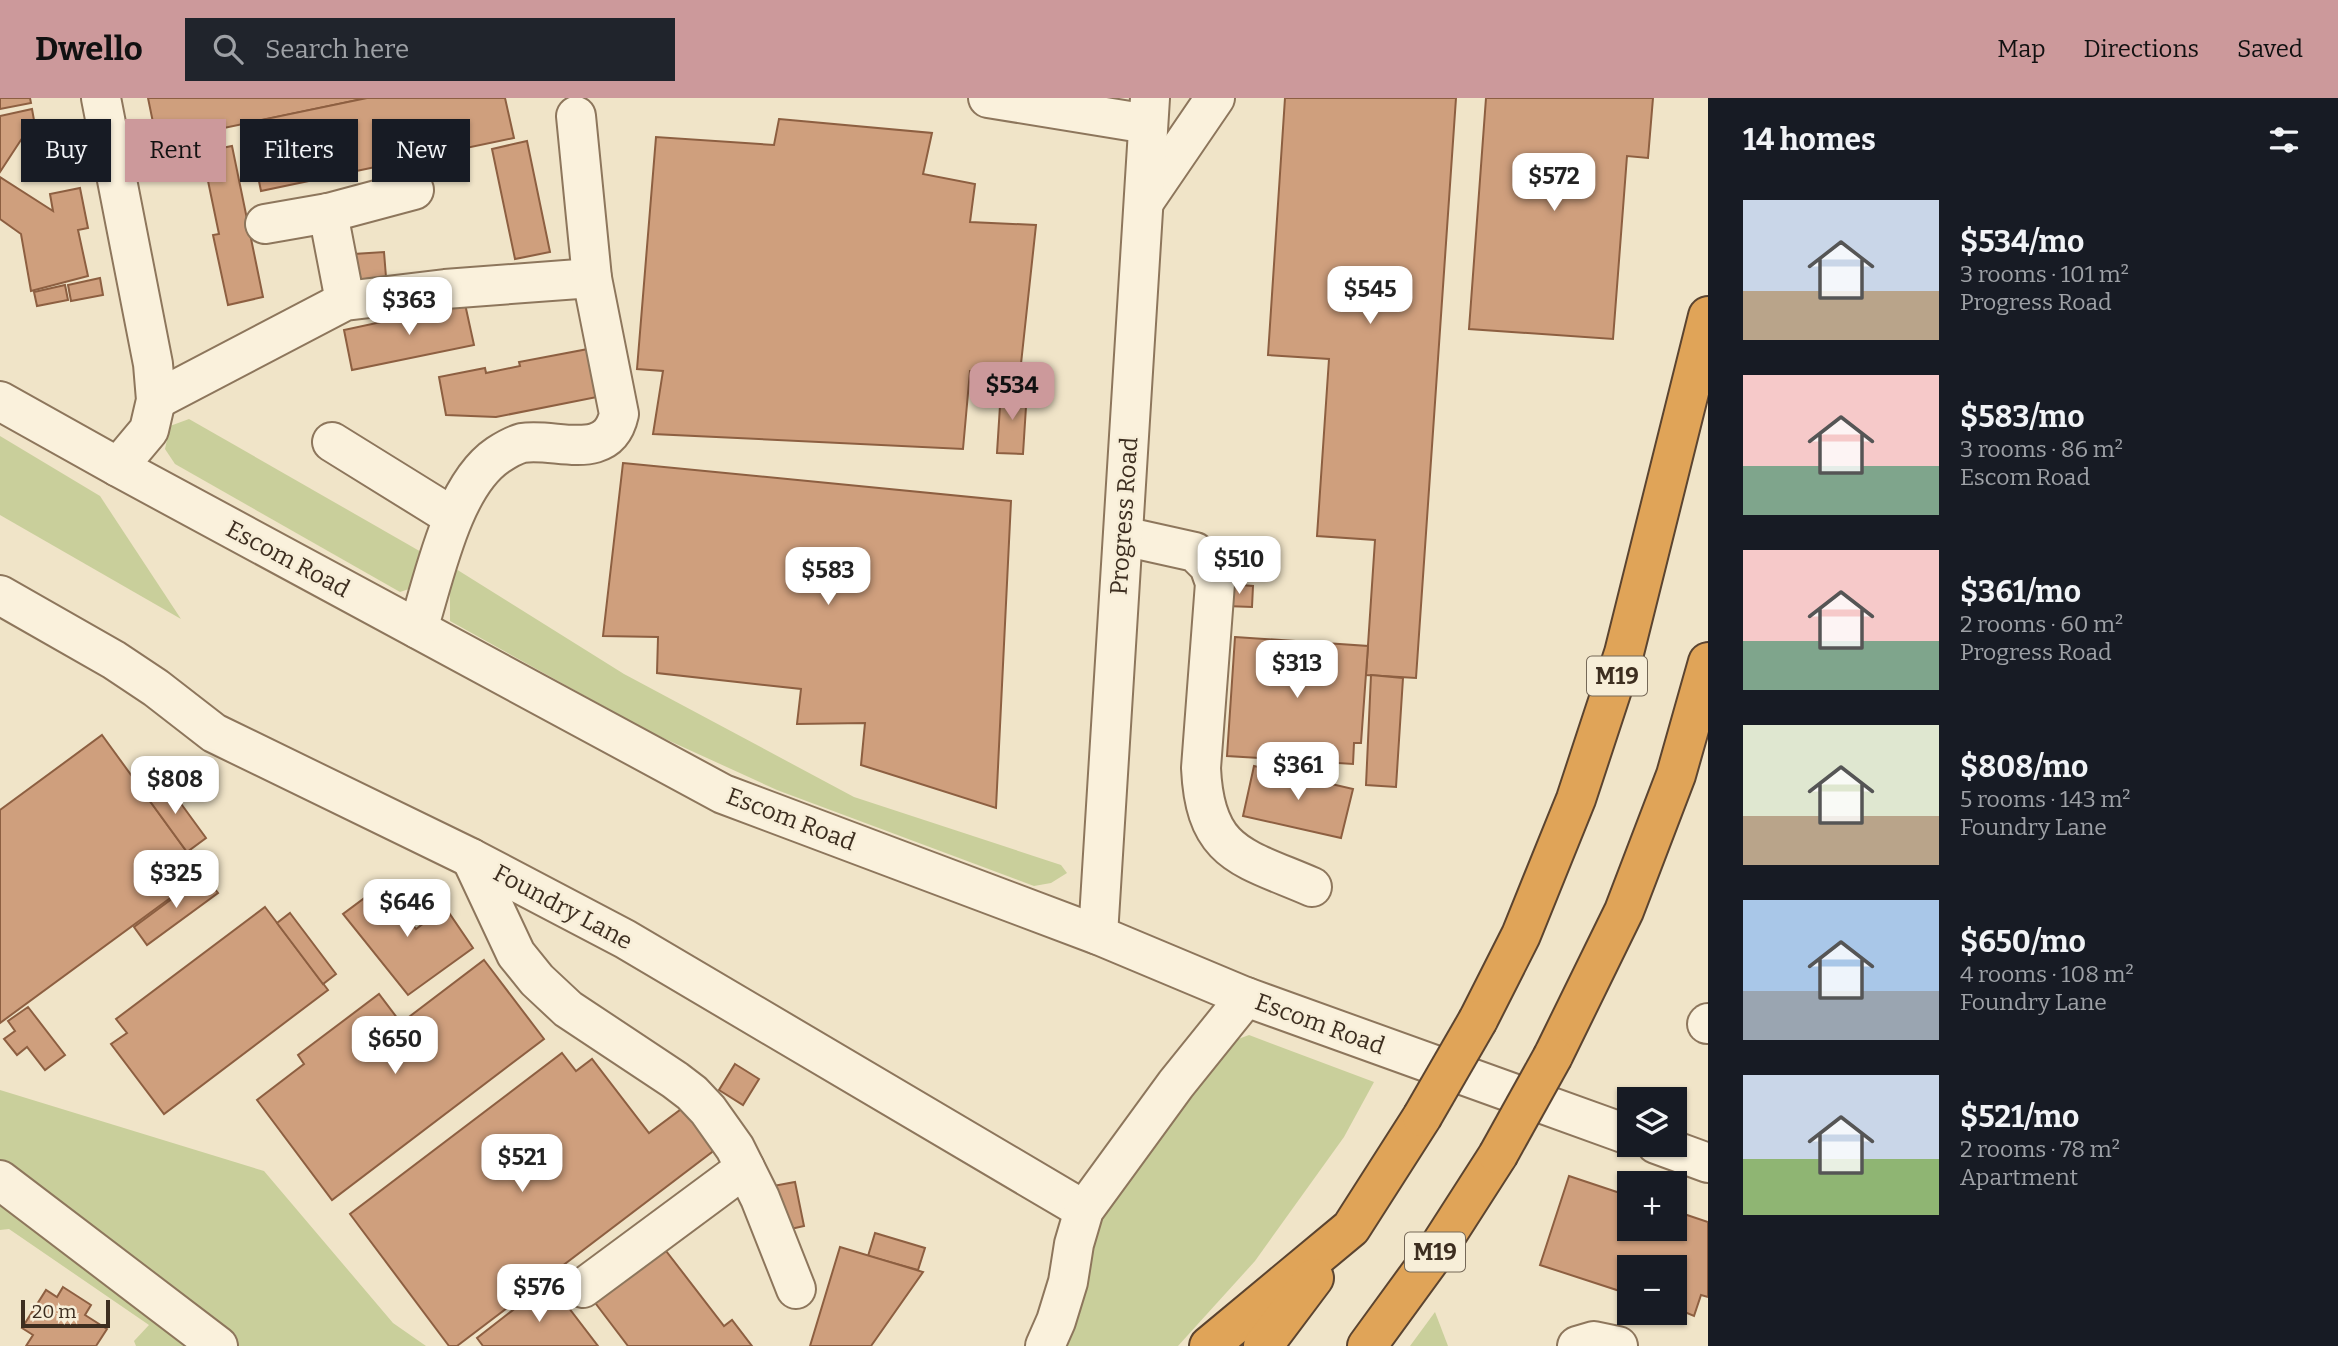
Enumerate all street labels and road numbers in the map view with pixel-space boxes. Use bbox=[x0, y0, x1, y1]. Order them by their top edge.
street label: Progress Road bbox=[1105, 436, 1143, 596]
street label: Escom Road bbox=[221, 515, 355, 603]
road number: M19 bbox=[1587, 656, 1647, 696]
street label: Escom Road bbox=[723, 782, 859, 856]
street label: Foundry Lane bbox=[489, 859, 637, 955]
street label: Escom Road bbox=[1251, 988, 1389, 1060]
road number: M19 bbox=[1405, 1232, 1465, 1272]

